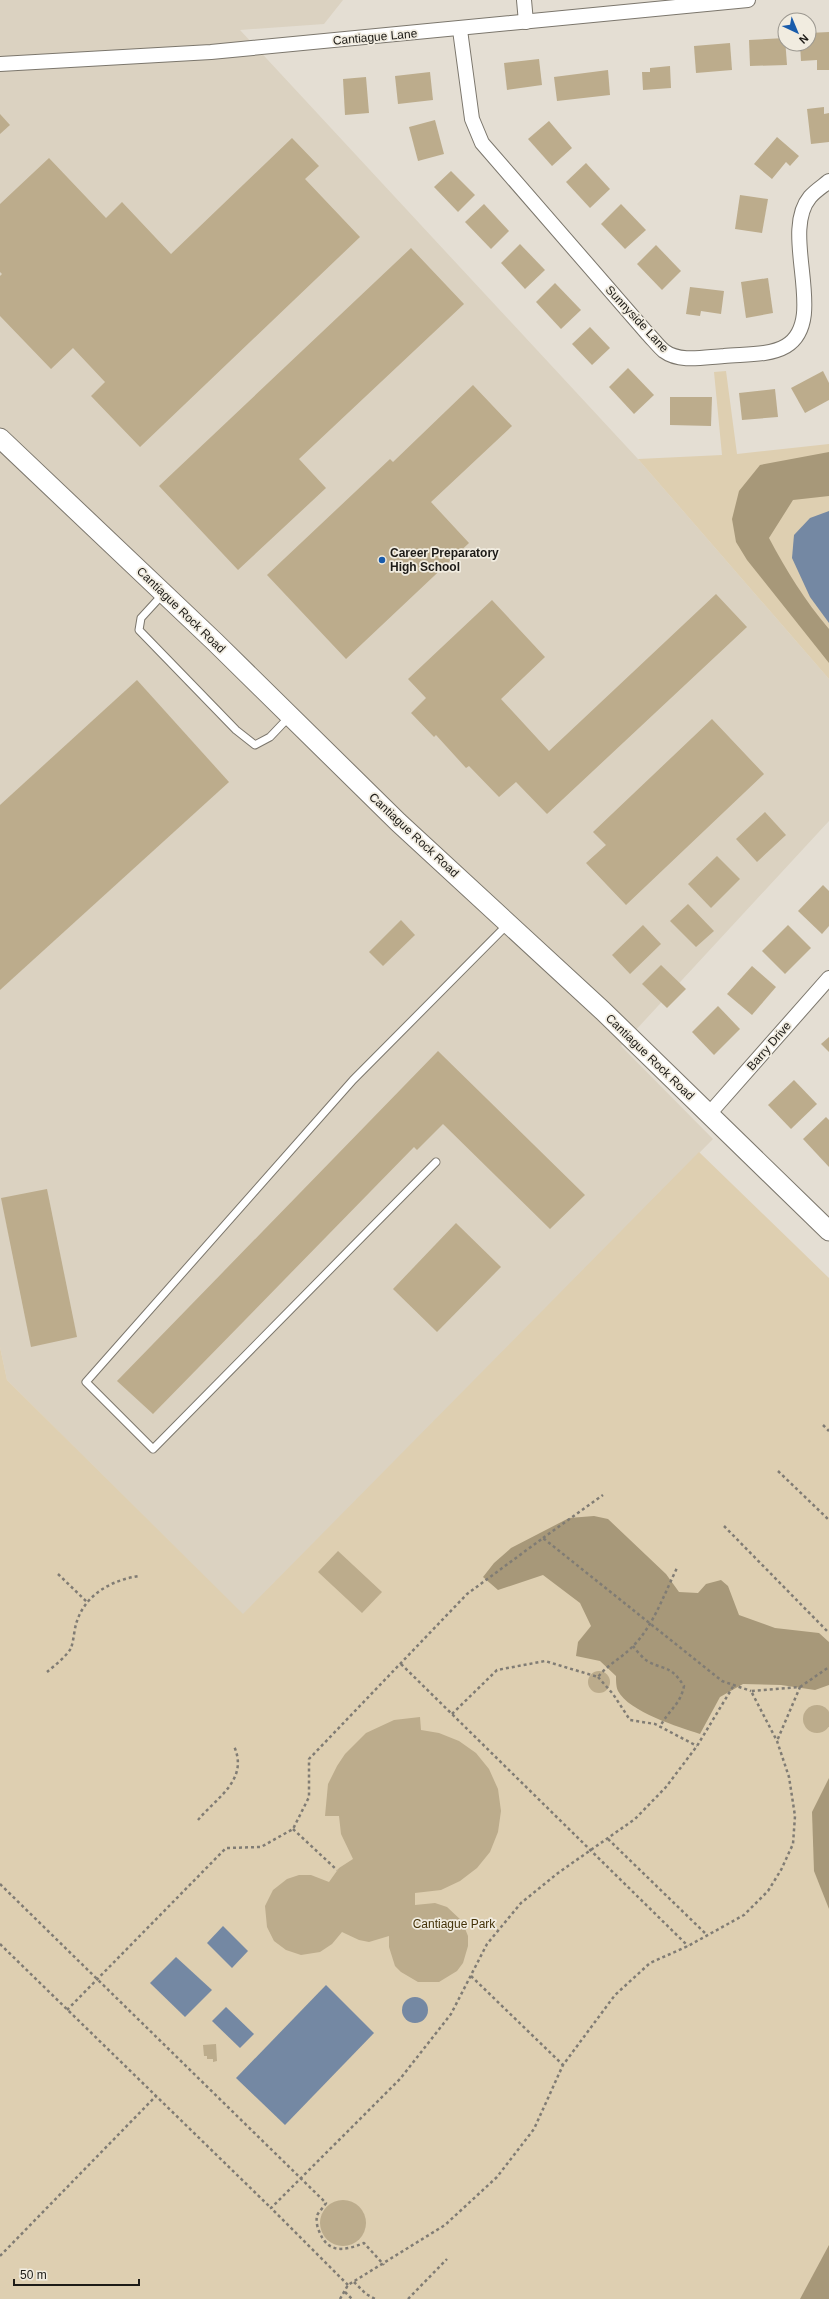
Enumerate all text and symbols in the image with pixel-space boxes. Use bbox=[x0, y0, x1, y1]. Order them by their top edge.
north arrow bbox=[777, 12, 817, 52]
street label: Cantiague Lane bbox=[332, 26, 418, 48]
text: N bbox=[797, 32, 811, 46]
street label: Sunnyside Lane bbox=[603, 283, 672, 355]
place label: Career Preparatory High School bbox=[390, 546, 499, 574]
marker: Career Preparatory High School bbox=[377, 555, 387, 565]
street label: Cantiague Rock Road bbox=[134, 564, 228, 656]
street label: Cantiague Rock Road bbox=[366, 790, 462, 880]
street label: Cantiague Rock Road bbox=[603, 1011, 697, 1103]
street label: Barry Drive bbox=[744, 1019, 794, 1073]
park label: Cantiague Park bbox=[413, 1917, 496, 1931]
scale bar bbox=[14, 2261, 139, 2287]
text: 50 m bbox=[20, 2268, 47, 2282]

